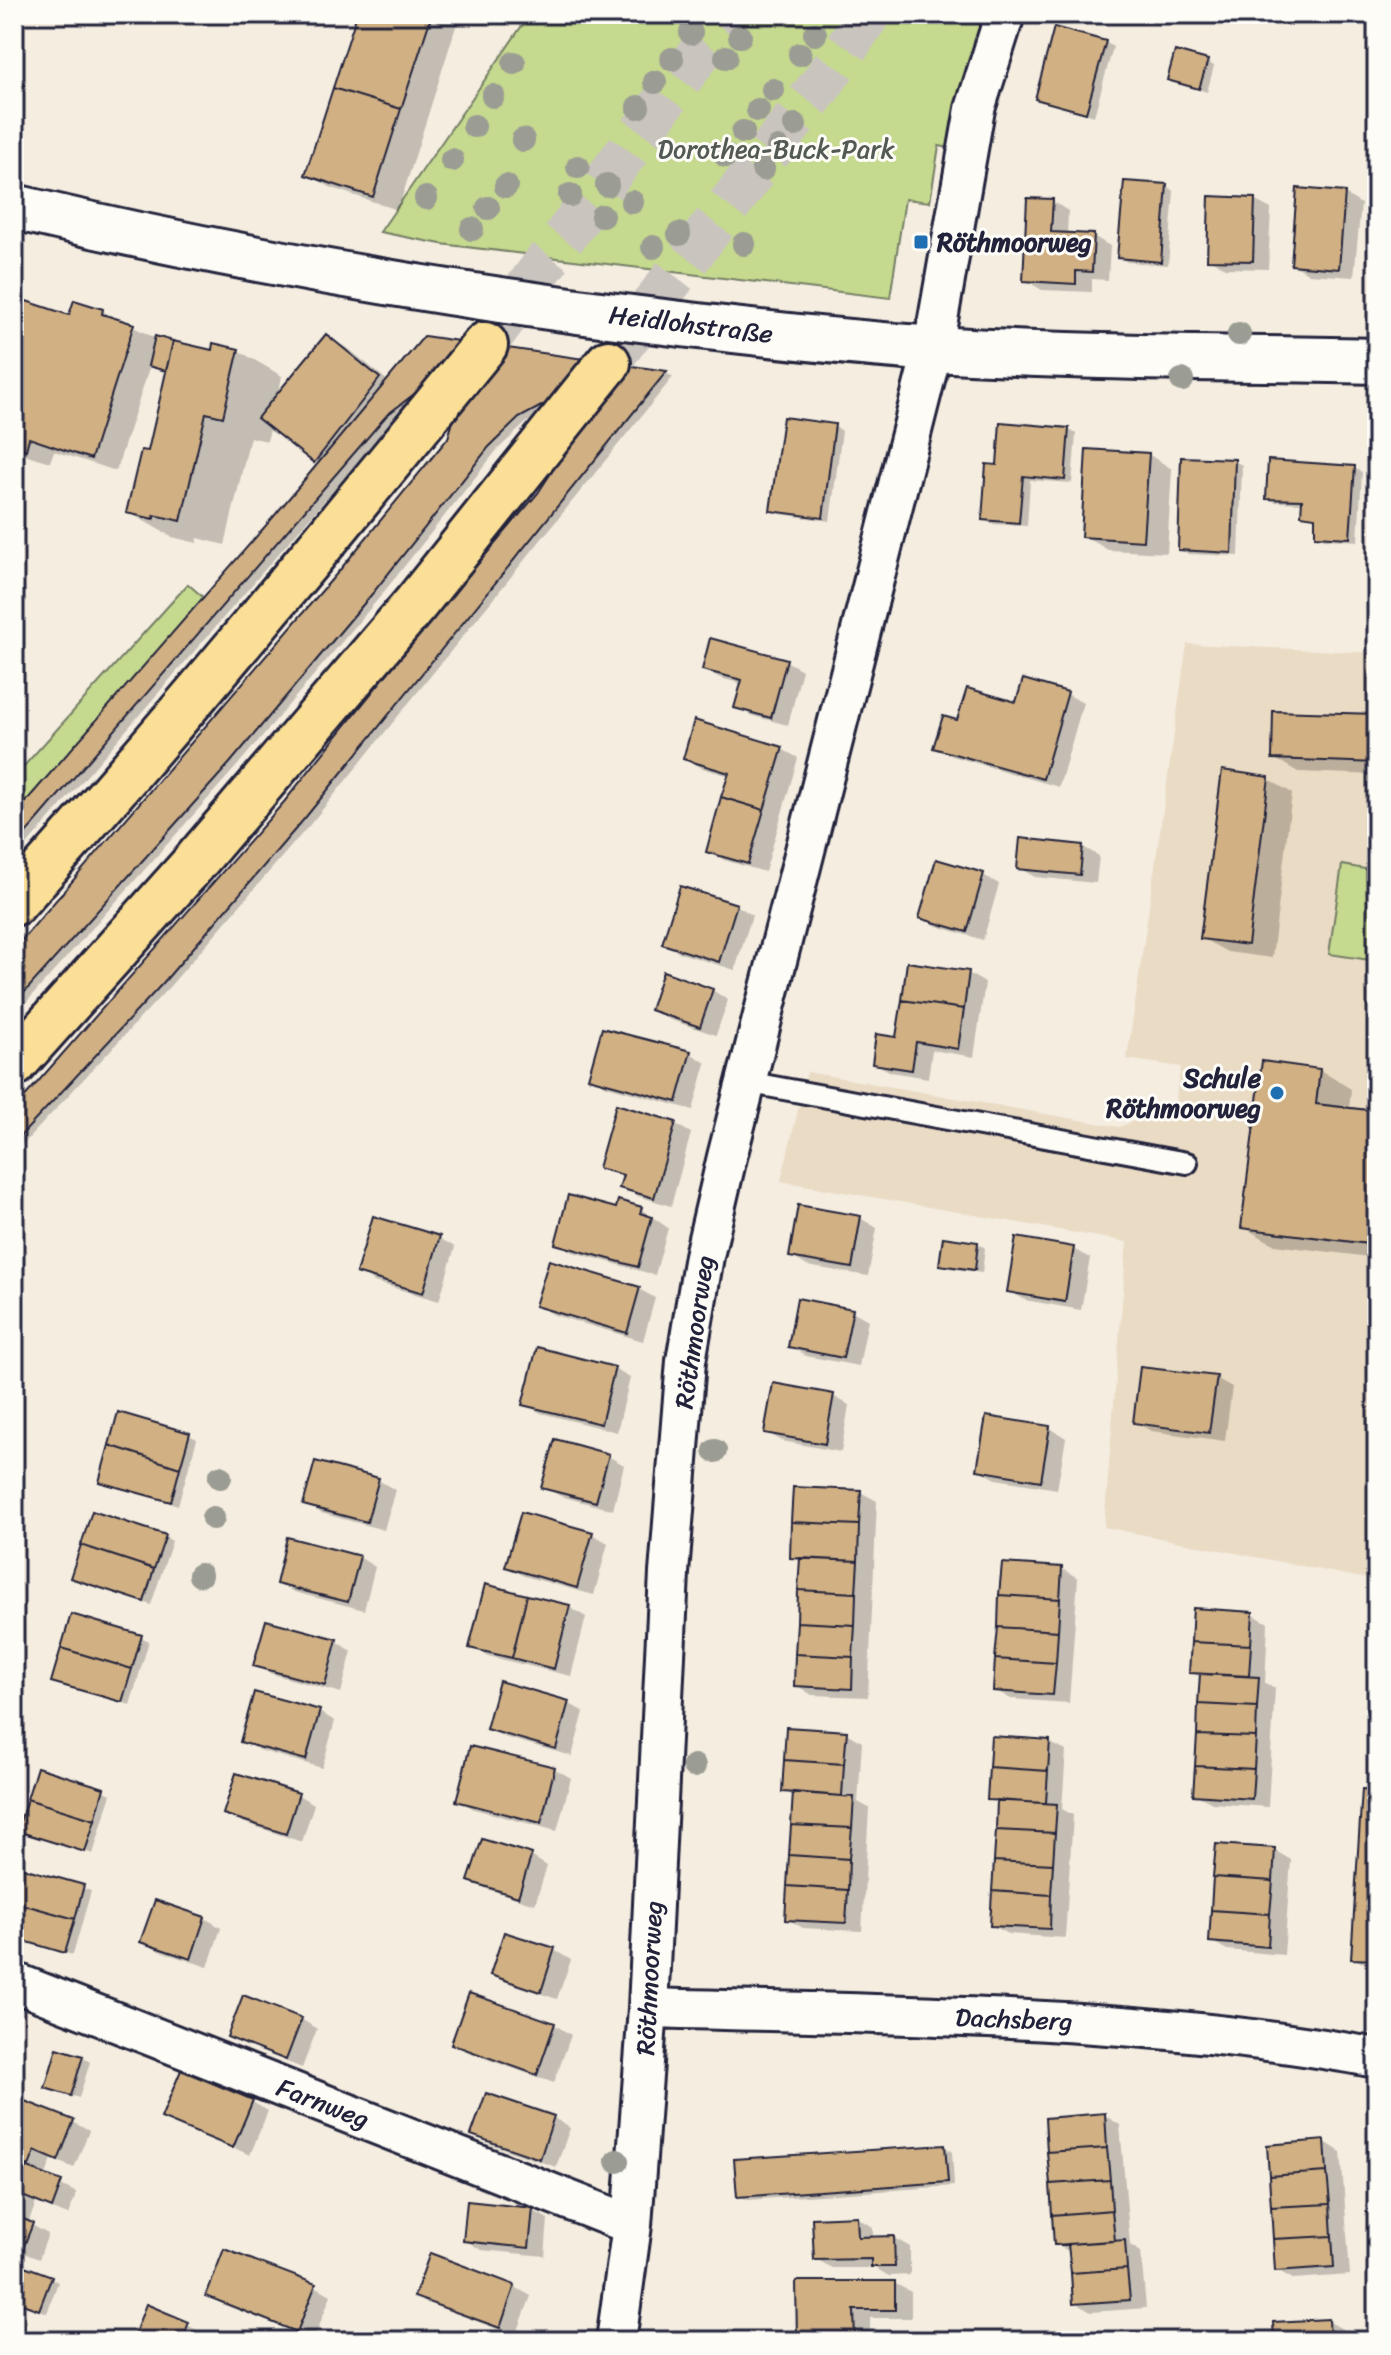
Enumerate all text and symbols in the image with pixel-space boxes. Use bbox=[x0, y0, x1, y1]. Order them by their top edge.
park label: Dorothea-Buck-Park bbox=[657, 126, 895, 172]
place label: Röthmoorweg bbox=[936, 219, 1092, 265]
marker: Röthmoorweg bbox=[912, 233, 930, 251]
street label: Heidlohstraße bbox=[606, 291, 776, 357]
place label: Schule Röthmoorweg bbox=[1105, 1055, 1262, 1131]
marker: Schule Röthmoorweg bbox=[1268, 1084, 1286, 1102]
street label: Röthmoorweg bbox=[660, 1252, 728, 1412]
street label: Röthmoorweg bbox=[622, 1900, 676, 2056]
street label: Dachsberg bbox=[955, 1994, 1073, 2044]
street label: Farnweg bbox=[270, 2064, 376, 2142]

